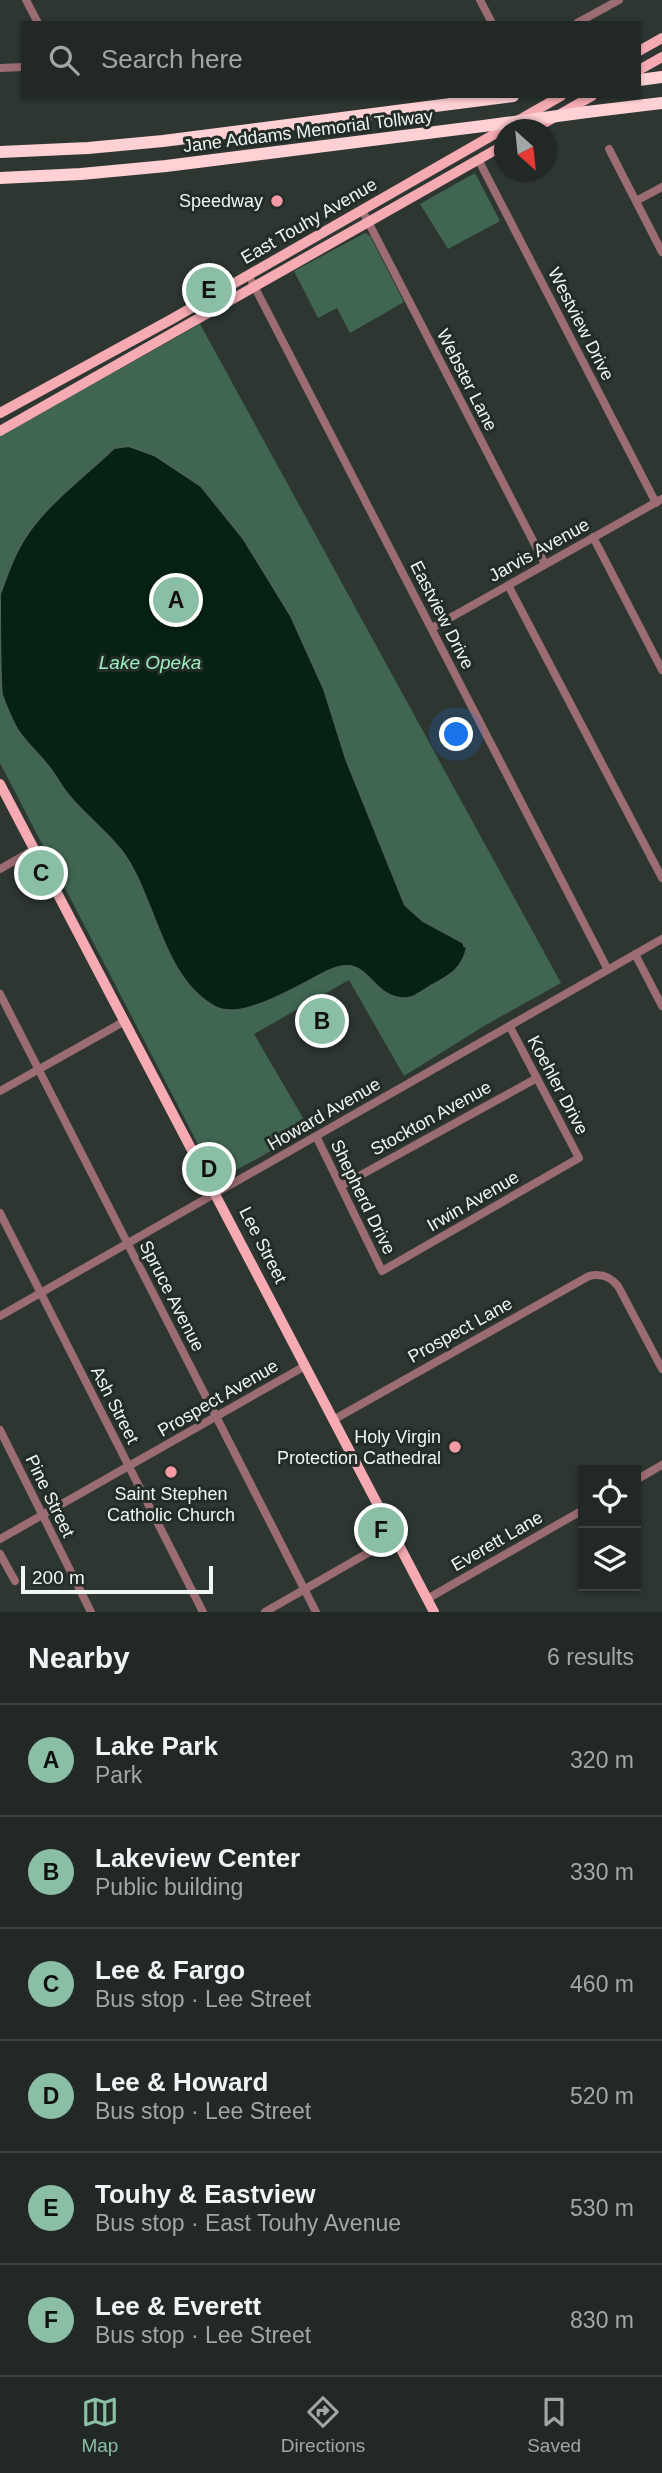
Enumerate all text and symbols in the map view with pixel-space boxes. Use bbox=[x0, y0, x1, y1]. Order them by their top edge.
search box bbox=[21, 21, 641, 98]
icon: search bbox=[45, 41, 83, 79]
text: Search here bbox=[101, 44, 243, 74]
street label: Jane Addams Memorial Tollway bbox=[182, 106, 434, 156]
north arrow bbox=[494, 119, 557, 182]
street label: East Touhy Avenue bbox=[238, 174, 380, 268]
place label: Speedway bbox=[179, 191, 263, 211]
marker: Speedway bbox=[269, 193, 285, 209]
pin: E bbox=[186, 264, 232, 316]
street label: Westview Drive bbox=[544, 264, 618, 384]
street label: Webster Lane bbox=[433, 326, 501, 434]
street label: Jarvis Avenue bbox=[485, 514, 593, 586]
street label: Eastview Drive bbox=[406, 557, 478, 673]
pin: A bbox=[153, 574, 199, 626]
water label: Lake Opeka bbox=[99, 652, 201, 673]
your location bbox=[439, 717, 473, 751]
pin: C bbox=[18, 847, 64, 899]
pin: B bbox=[299, 995, 345, 1047]
street label: Koehler Drive bbox=[524, 1032, 592, 1138]
street label: Howard Avenue bbox=[264, 1074, 384, 1154]
street label: Stockton Avenue bbox=[367, 1077, 495, 1159]
street label: Shepherd Drive bbox=[327, 1136, 399, 1258]
pin: D bbox=[186, 1143, 232, 1195]
street label: Irwin Avenue bbox=[424, 1167, 522, 1235]
street label: Lee Street bbox=[235, 1203, 291, 1287]
street label: Spruce Avenue bbox=[135, 1237, 209, 1355]
street label: Prospect Lane bbox=[404, 1293, 516, 1367]
street label: Prospect Avenue bbox=[154, 1355, 282, 1441]
street label: Ash Street bbox=[87, 1363, 143, 1447]
place label: Holy Virgin Protection Cathedral bbox=[277, 1427, 441, 1468]
marker: Holy Virgin Protection Cathedral bbox=[447, 1439, 463, 1455]
street label: Pine Street bbox=[21, 1452, 79, 1540]
marker: Saint Stephen Catholic Church bbox=[163, 1464, 179, 1480]
map controls bbox=[578, 1465, 641, 1591]
button: locate bbox=[578, 1465, 641, 1528]
place label: Saint Stephen Catholic Church bbox=[107, 1484, 235, 1525]
pin: F bbox=[358, 1504, 404, 1556]
street label: Everett Lane bbox=[448, 1507, 546, 1575]
button: layers bbox=[578, 1528, 641, 1591]
scale bar bbox=[21, 1563, 214, 1595]
text: 200 m bbox=[32, 1567, 85, 1588]
text: Nearby bbox=[28, 1641, 130, 1674]
text: 6 results bbox=[547, 1644, 634, 1670]
text: Lake Park bbox=[95, 1731, 218, 1761]
text: A bbox=[43, 1747, 59, 1773]
text: 320 m bbox=[570, 1747, 634, 1773]
text: Park bbox=[95, 1762, 142, 1788]
text: Lakeview Center bbox=[95, 1843, 300, 1873]
text: B bbox=[43, 1859, 59, 1885]
text: 330 m bbox=[570, 1859, 634, 1885]
text: Public building bbox=[95, 1874, 243, 1900]
text: Lee & Fargo bbox=[95, 1955, 245, 1985]
text: C bbox=[43, 1971, 59, 1997]
text: 460 m bbox=[570, 1971, 634, 1997]
text: Bus stop · Lee Street bbox=[95, 1986, 311, 2012]
text: Lee & Howard bbox=[95, 2067, 268, 2097]
text: D bbox=[43, 2083, 59, 2109]
text: 520 m bbox=[570, 2083, 634, 2109]
text: Bus stop · Lee Street bbox=[95, 2098, 311, 2124]
text: Touhy & Eastview bbox=[95, 2179, 316, 2209]
text: E bbox=[43, 2195, 59, 2221]
text: 530 m bbox=[570, 2195, 634, 2221]
text: Bus stop · East Touhy Avenue bbox=[95, 2210, 401, 2236]
text: Lee & Everett bbox=[95, 2291, 261, 2321]
text: F bbox=[44, 2307, 58, 2333]
text: 830 m bbox=[570, 2307, 634, 2333]
text: Bus stop · Lee Street bbox=[95, 2322, 311, 2348]
tab: Map bbox=[81, 2393, 119, 2457]
tab: Directions bbox=[281, 2393, 365, 2457]
tab: Saved bbox=[527, 2393, 581, 2457]

